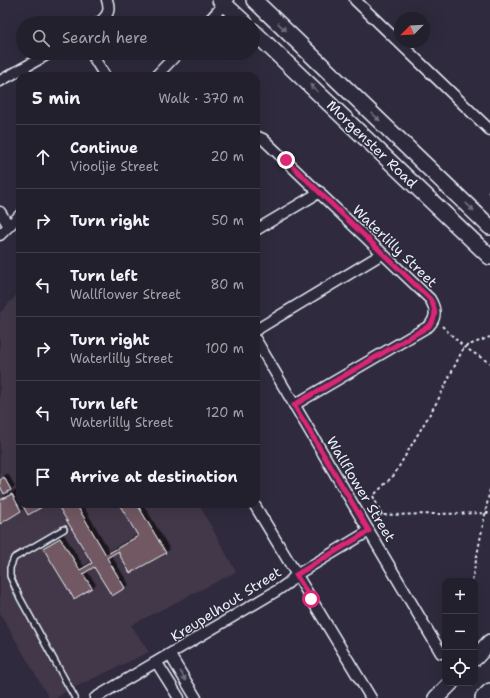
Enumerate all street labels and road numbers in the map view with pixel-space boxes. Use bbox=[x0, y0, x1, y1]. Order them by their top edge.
street label: Morgenster Road bbox=[323, 96, 421, 192]
street label: Waterlilly Street bbox=[349, 201, 441, 291]
street label: Wallflower Street bbox=[322, 433, 400, 545]
street label: Kreupelhout Street bbox=[167, 563, 285, 645]

